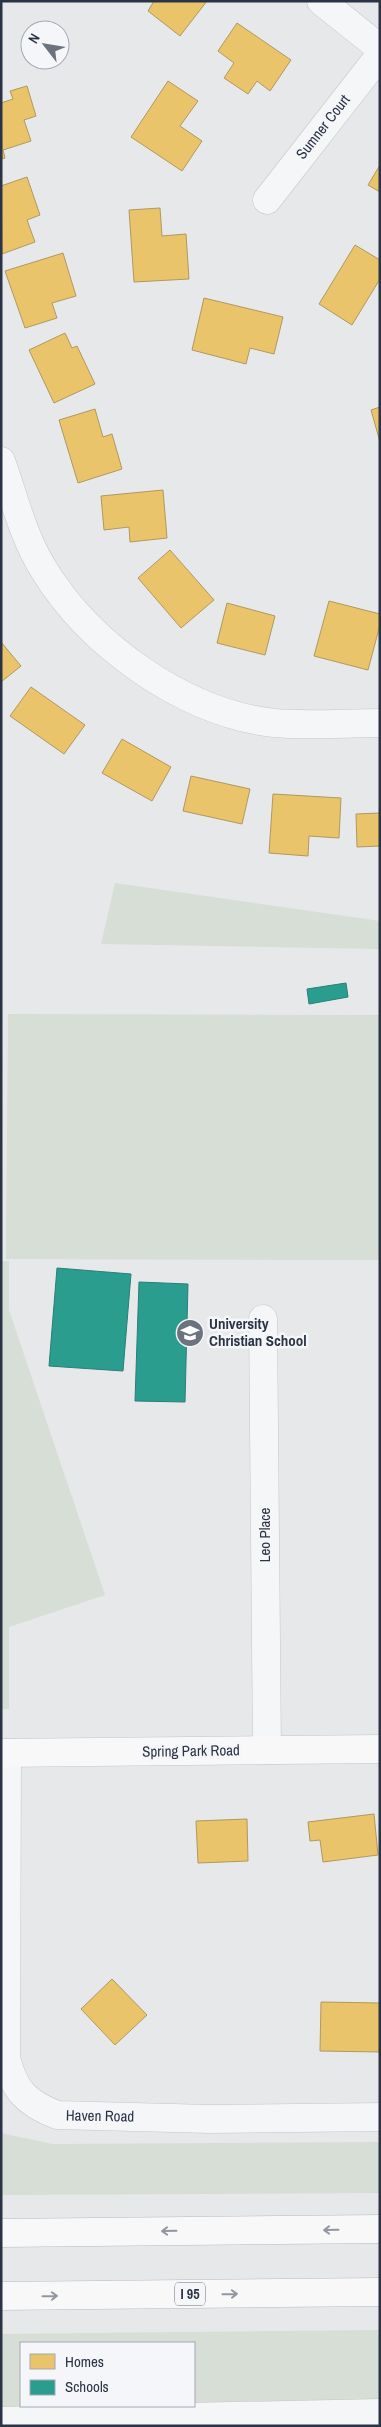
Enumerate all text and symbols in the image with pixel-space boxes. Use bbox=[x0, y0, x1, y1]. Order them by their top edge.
north arrow bbox=[20, 20, 70, 70]
text: N bbox=[24, 30, 44, 46]
street label: Sumner Court bbox=[291, 90, 355, 163]
place label: University Christian School bbox=[209, 1313, 307, 1351]
school or university icon: University Christian School bbox=[175, 1318, 205, 1348]
street label: Leo Place bbox=[254, 1507, 275, 1562]
street label: Spring Park Road bbox=[142, 1739, 240, 1762]
street label: Haven Road bbox=[66, 2104, 134, 2127]
one-way arrow bbox=[323, 2225, 340, 2235]
one-way arrow bbox=[161, 2226, 177, 2236]
road number: I 95 bbox=[175, 2282, 205, 2306]
one-way arrow bbox=[222, 2289, 238, 2299]
one-way arrow bbox=[42, 2291, 58, 2301]
legend bbox=[20, 2342, 195, 2407]
text: Homes bbox=[65, 2351, 104, 2372]
text: Schools bbox=[65, 2376, 109, 2397]

